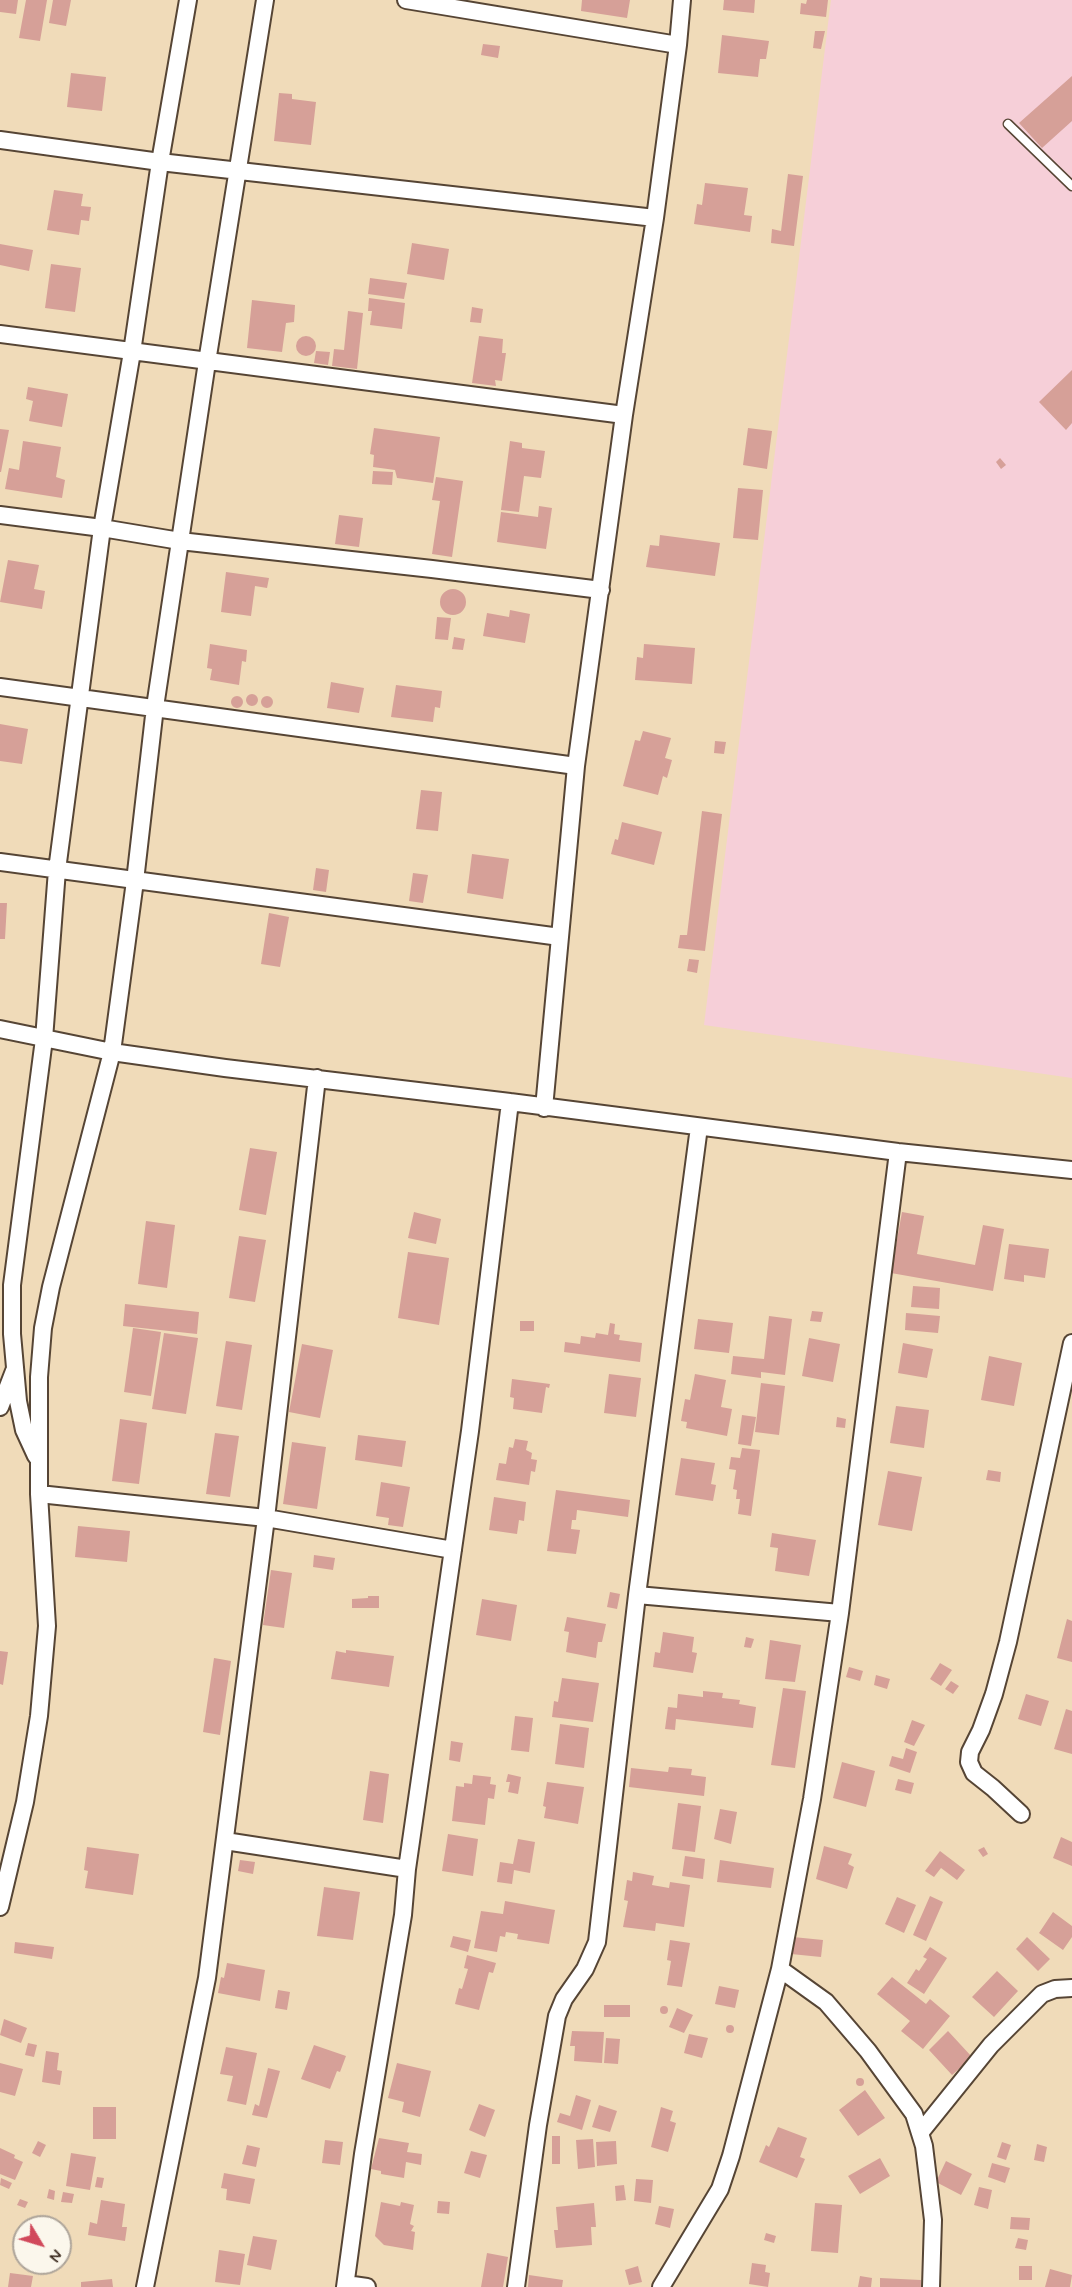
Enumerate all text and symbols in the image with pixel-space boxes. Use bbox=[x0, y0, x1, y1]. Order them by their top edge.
north arrow bbox=[12, 2215, 72, 2275]
text: N bbox=[43, 2244, 67, 2266]

